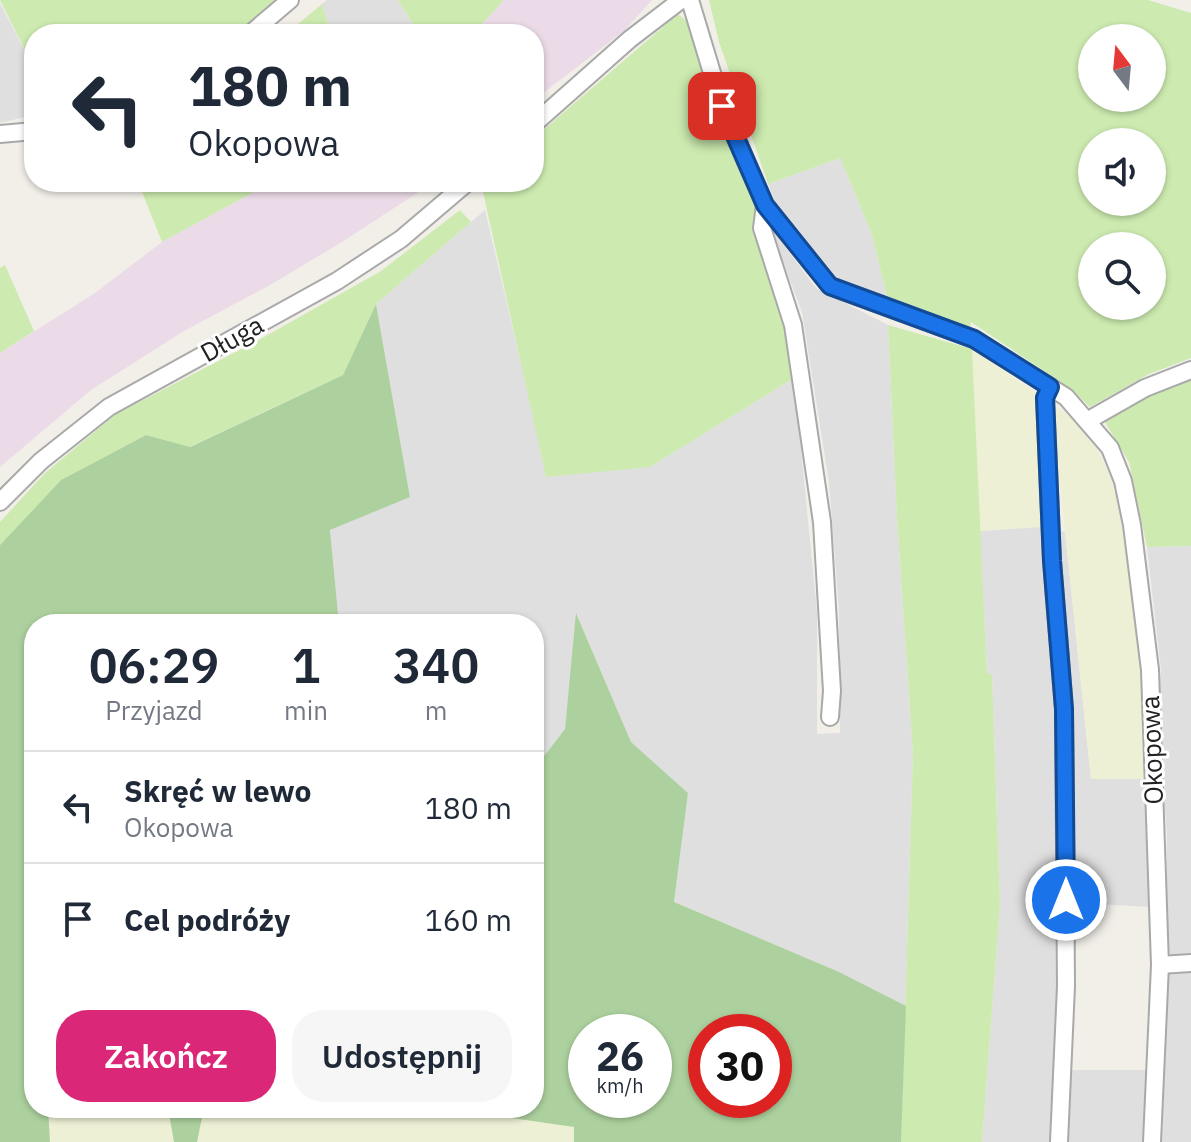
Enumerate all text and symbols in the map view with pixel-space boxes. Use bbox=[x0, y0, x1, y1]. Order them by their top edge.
north arrow bbox=[1078, 24, 1166, 112]
map controls bbox=[1078, 24, 1166, 320]
text: 180 m bbox=[188, 49, 352, 121]
icon: left bbox=[56, 56, 160, 160]
pin bbox=[688, 72, 756, 140]
icon: arrive bbox=[700, 84, 744, 128]
text: Okopowa bbox=[188, 119, 339, 166]
button: sound bbox=[1078, 128, 1166, 216]
button: search bbox=[1078, 232, 1166, 320]
street label: Długa bbox=[194, 307, 269, 369]
text: 06:29 bbox=[89, 634, 219, 696]
text: 1 bbox=[292, 634, 320, 696]
text: 340 bbox=[393, 634, 479, 696]
text: Przyjazd bbox=[105, 693, 203, 727]
text: min bbox=[284, 693, 328, 727]
text: m bbox=[425, 693, 447, 727]
street label: Okopowa bbox=[1132, 695, 1170, 805]
text: Skręć w lewo bbox=[124, 771, 311, 810]
icon: left bbox=[56, 785, 100, 829]
text: 180 m bbox=[425, 788, 512, 827]
text: Okopowa bbox=[124, 810, 233, 844]
position arrow bbox=[1024, 858, 1108, 942]
icon: arrive bbox=[56, 897, 100, 941]
text: Cel podróży bbox=[124, 900, 290, 939]
text: 160 m bbox=[425, 900, 512, 939]
button: Zakończ bbox=[56, 1010, 276, 1102]
button: Udostępnij bbox=[292, 1010, 512, 1102]
speed limit sign: 30 bbox=[688, 1014, 792, 1118]
text: 26 bbox=[596, 1030, 644, 1082]
text: km/h bbox=[596, 1072, 644, 1099]

